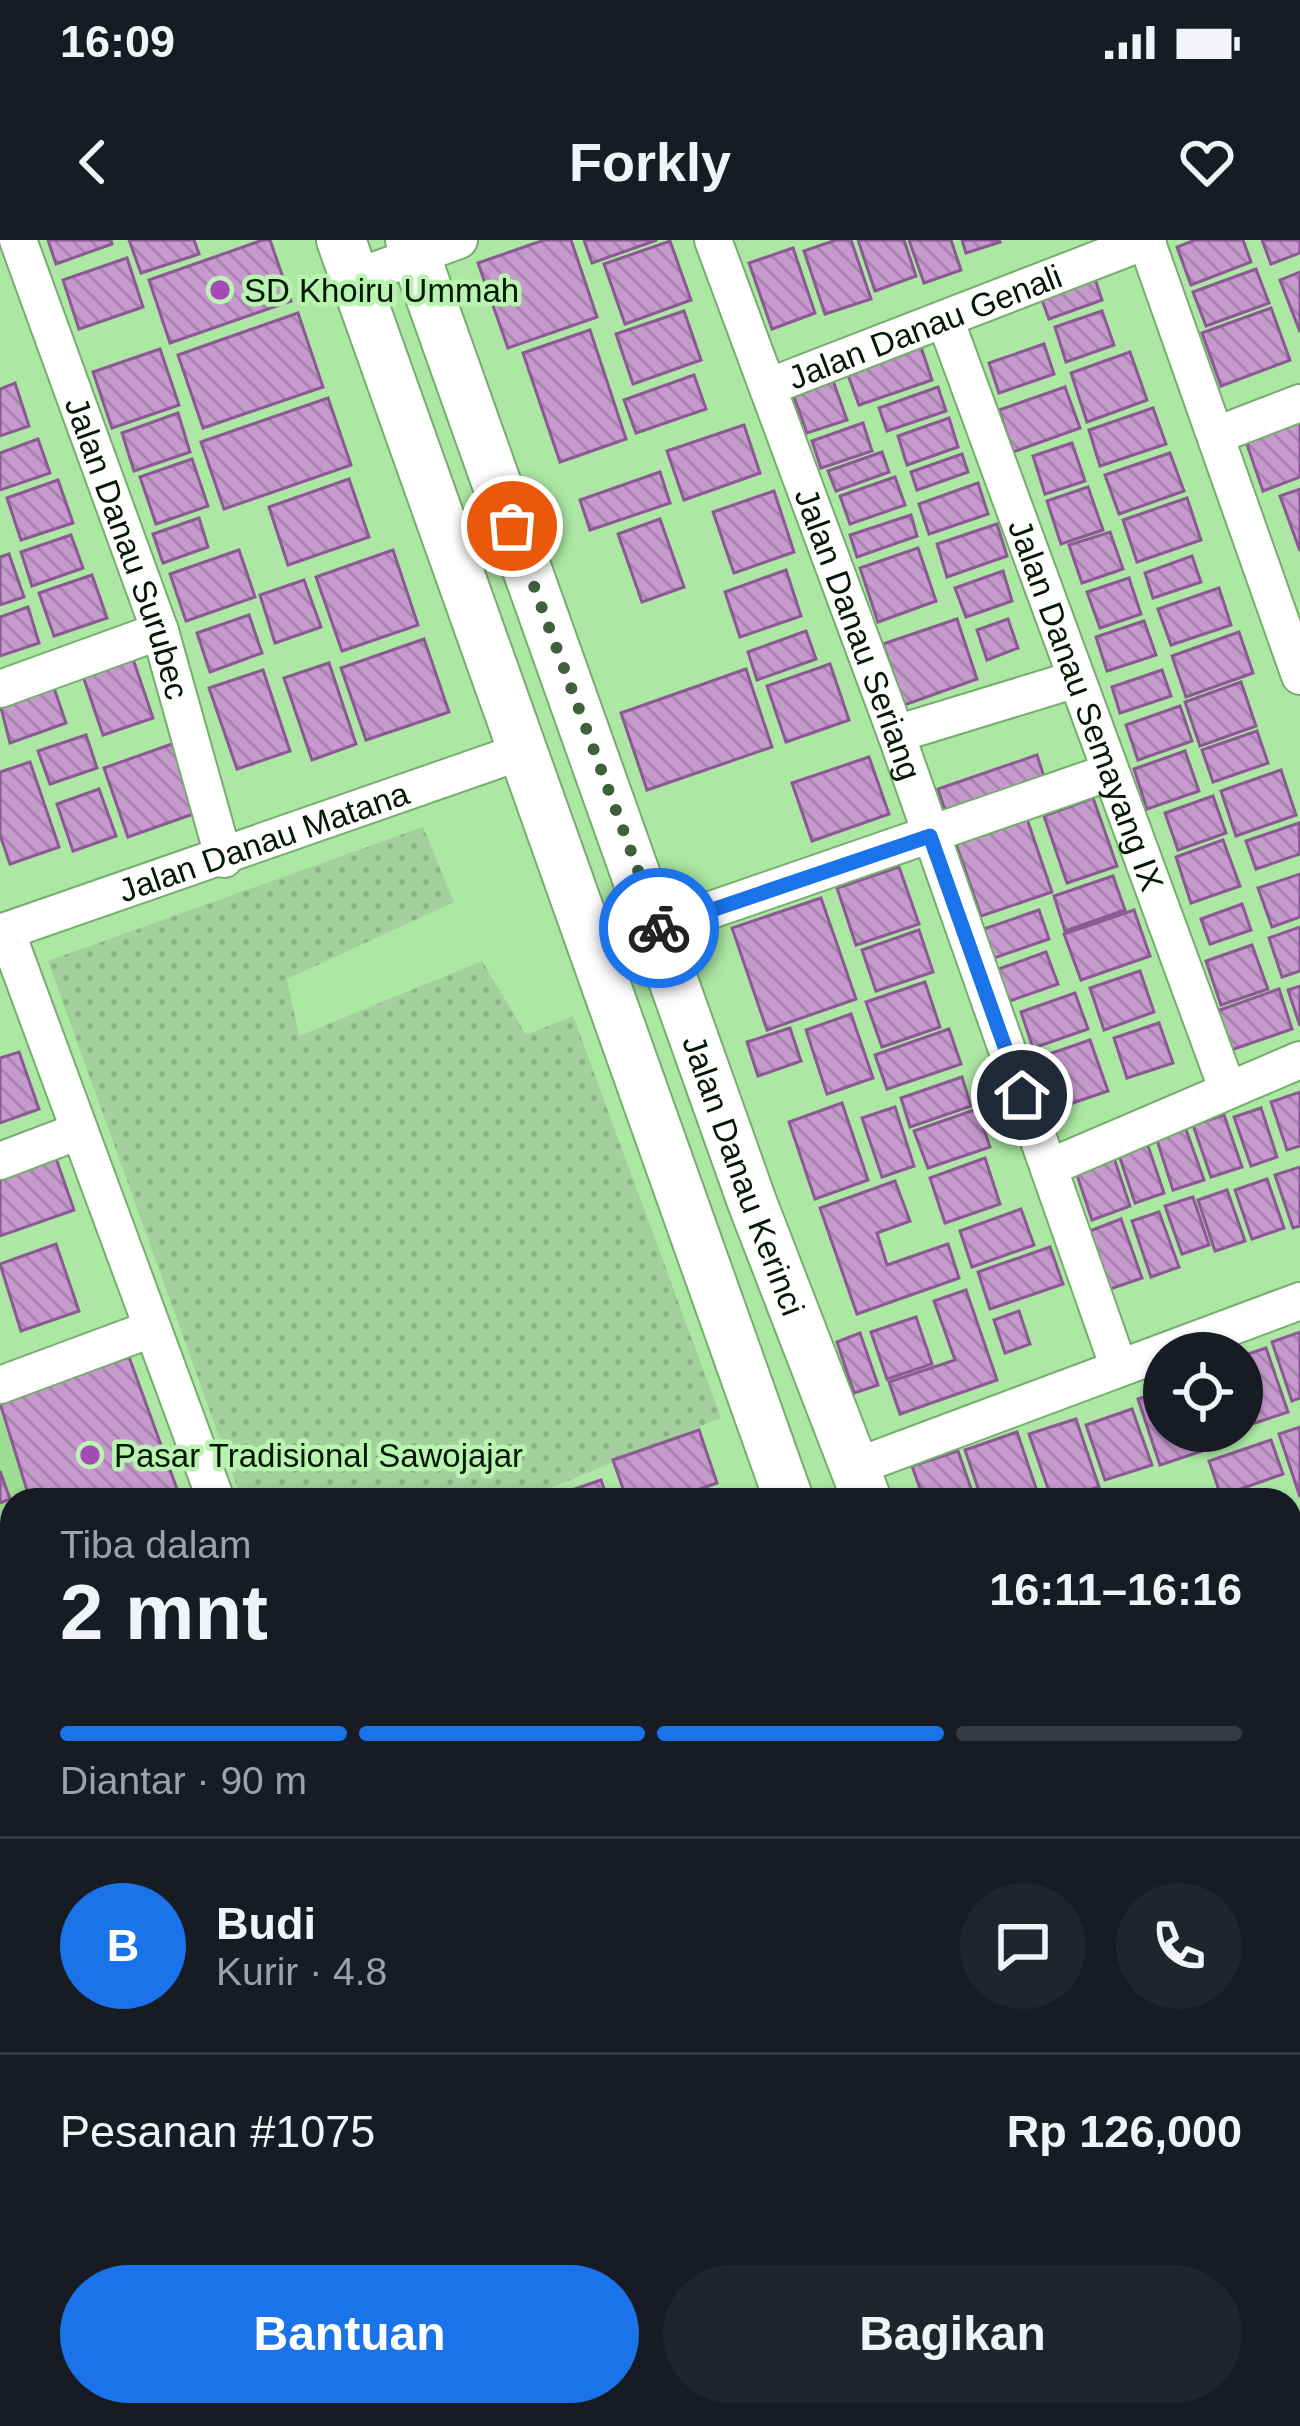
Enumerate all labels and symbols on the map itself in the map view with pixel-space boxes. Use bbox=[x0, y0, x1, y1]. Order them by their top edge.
street label: Jalan Danau Genali bbox=[783, 257, 1067, 396]
place label: SD Khoiru Ummah bbox=[244, 272, 519, 309]
marker: SD Khoiru Ummah bbox=[207, 277, 233, 303]
street label: Jalan Danau Surubec bbox=[58, 392, 196, 703]
pin bbox=[461, 475, 563, 577]
street label: Jalan Danau Seriang bbox=[788, 483, 929, 785]
street label: Jalan Danau Semayang IX bbox=[1001, 514, 1171, 896]
street label: Jalan Danau Matana bbox=[114, 774, 414, 909]
courier bbox=[599, 868, 719, 988]
street label: Jalan Danau Kerinci bbox=[675, 1030, 812, 1321]
pin bbox=[971, 1044, 1073, 1146]
place label: Pasar Tradisional Sawojajar bbox=[114, 1437, 523, 1474]
marker: Pasar Tradisional Sawojajar bbox=[77, 1442, 103, 1468]

